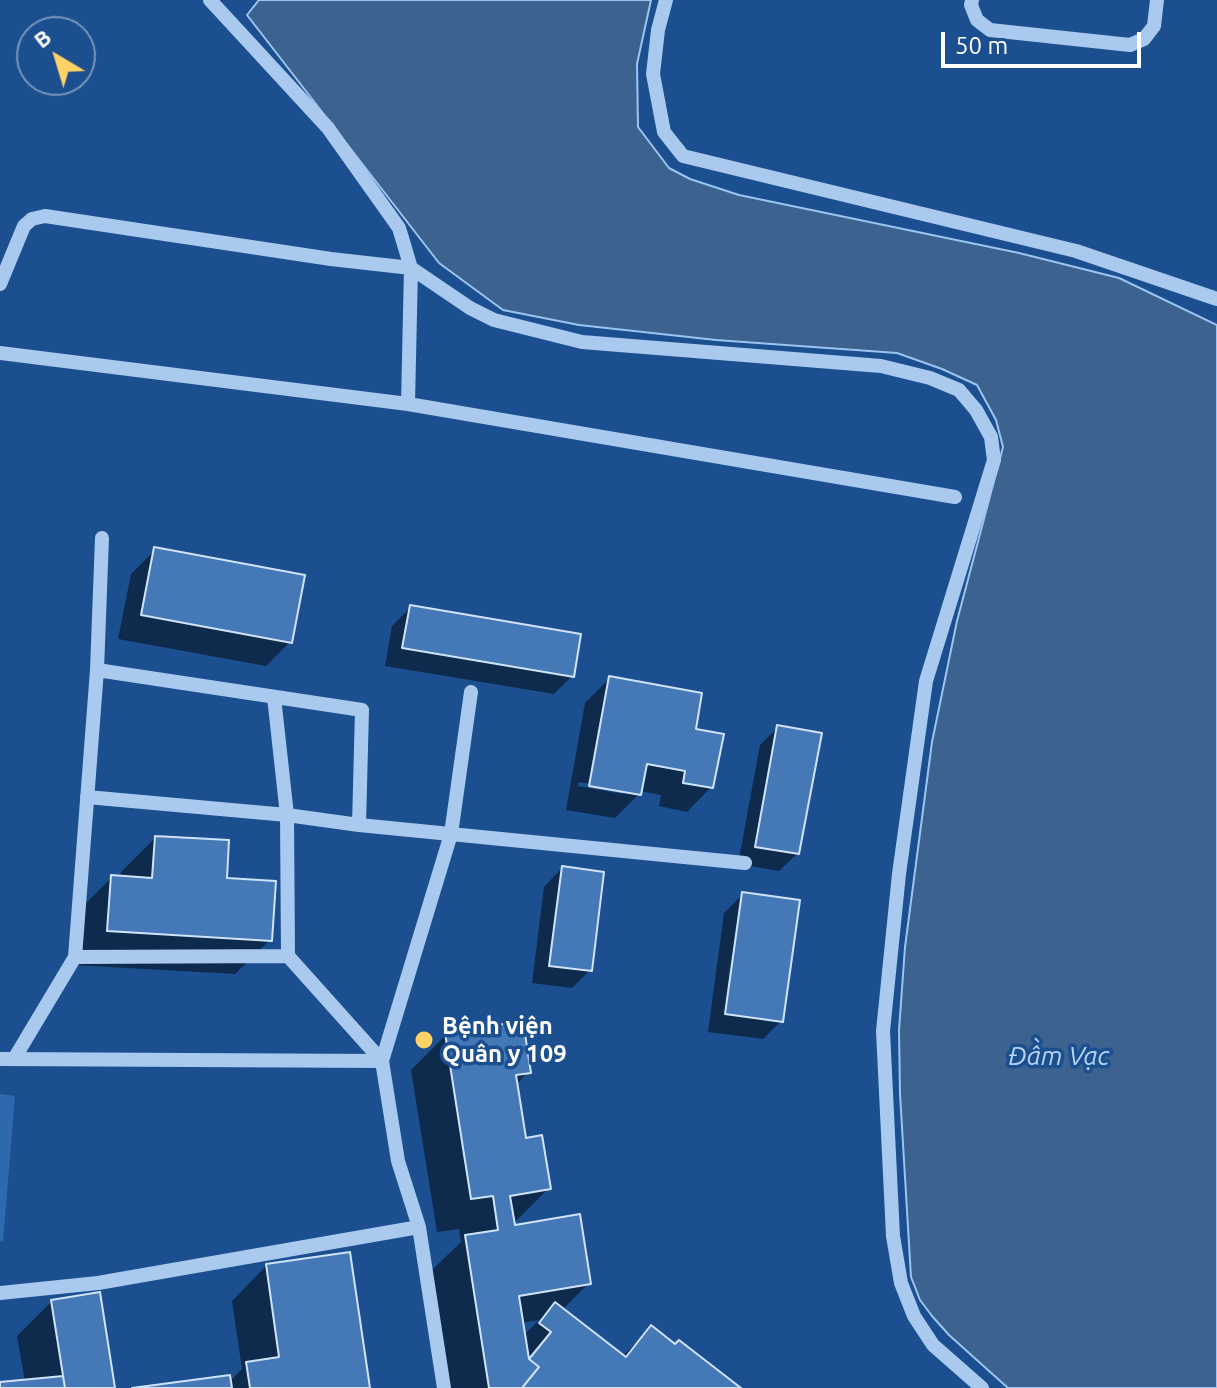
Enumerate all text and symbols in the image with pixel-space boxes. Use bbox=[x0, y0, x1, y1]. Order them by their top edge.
north arrow bbox=[16, 16, 96, 96]
scale bar bbox=[945, 16, 1145, 66]
text: B bbox=[29, 24, 56, 53]
text: 50 m bbox=[955, 32, 1008, 59]
place label: Bệnh viện Quân y 109 bbox=[442, 1012, 567, 1068]
marker: Bệnh viện Quân y 109 bbox=[413, 1029, 435, 1051]
water label: Đầm Vạc bbox=[1008, 1040, 1110, 1072]

